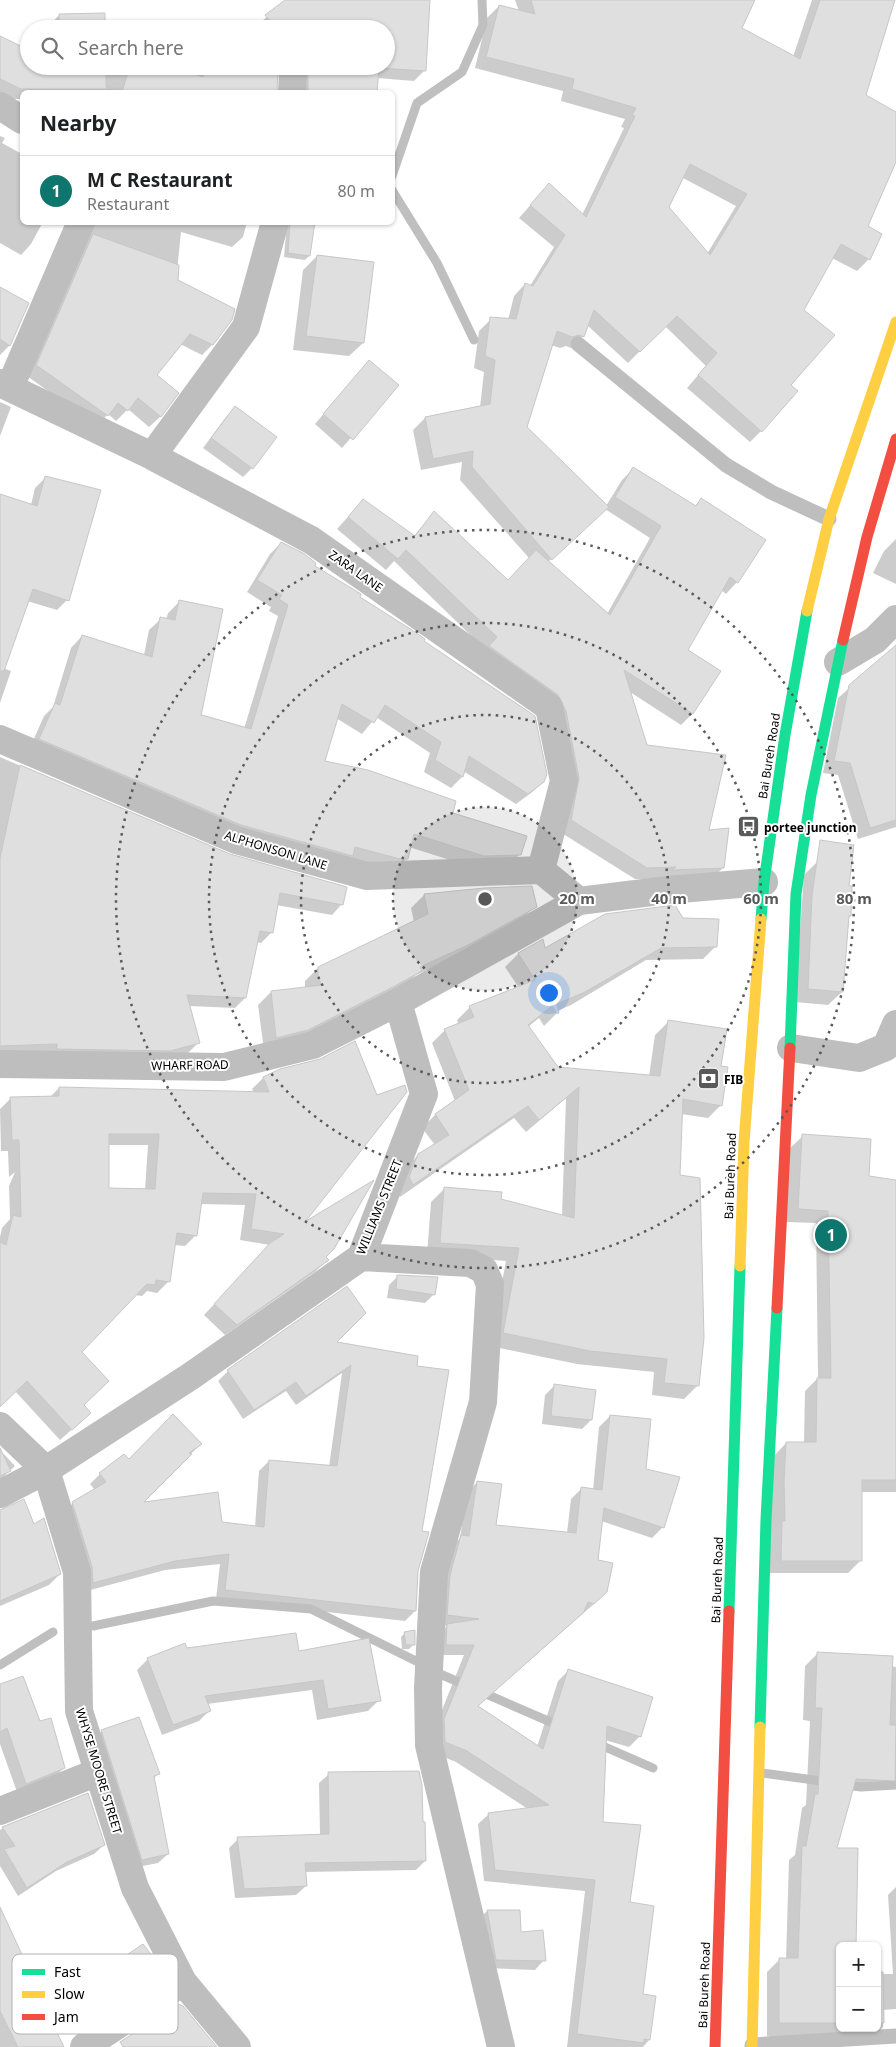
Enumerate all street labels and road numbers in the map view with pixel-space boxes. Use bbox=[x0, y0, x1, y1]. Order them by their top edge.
street label: ZARA LANE bbox=[326, 546, 386, 596]
street label: Bai Bureh Road bbox=[754, 712, 784, 800]
street label: ALPHONSON LANE bbox=[223, 826, 329, 874]
street label: WHARF ROAD bbox=[151, 1056, 229, 1074]
street label: Bai Bureh Road bbox=[720, 1132, 740, 1220]
street label: WILLIAMS STREET bbox=[352, 1157, 406, 1257]
street label: Bai Bureh Road bbox=[707, 1536, 727, 1624]
street label: WHYSE MOORE STREET bbox=[72, 1706, 126, 1836]
street label: Bai Bureh Road bbox=[694, 1941, 714, 2029]

